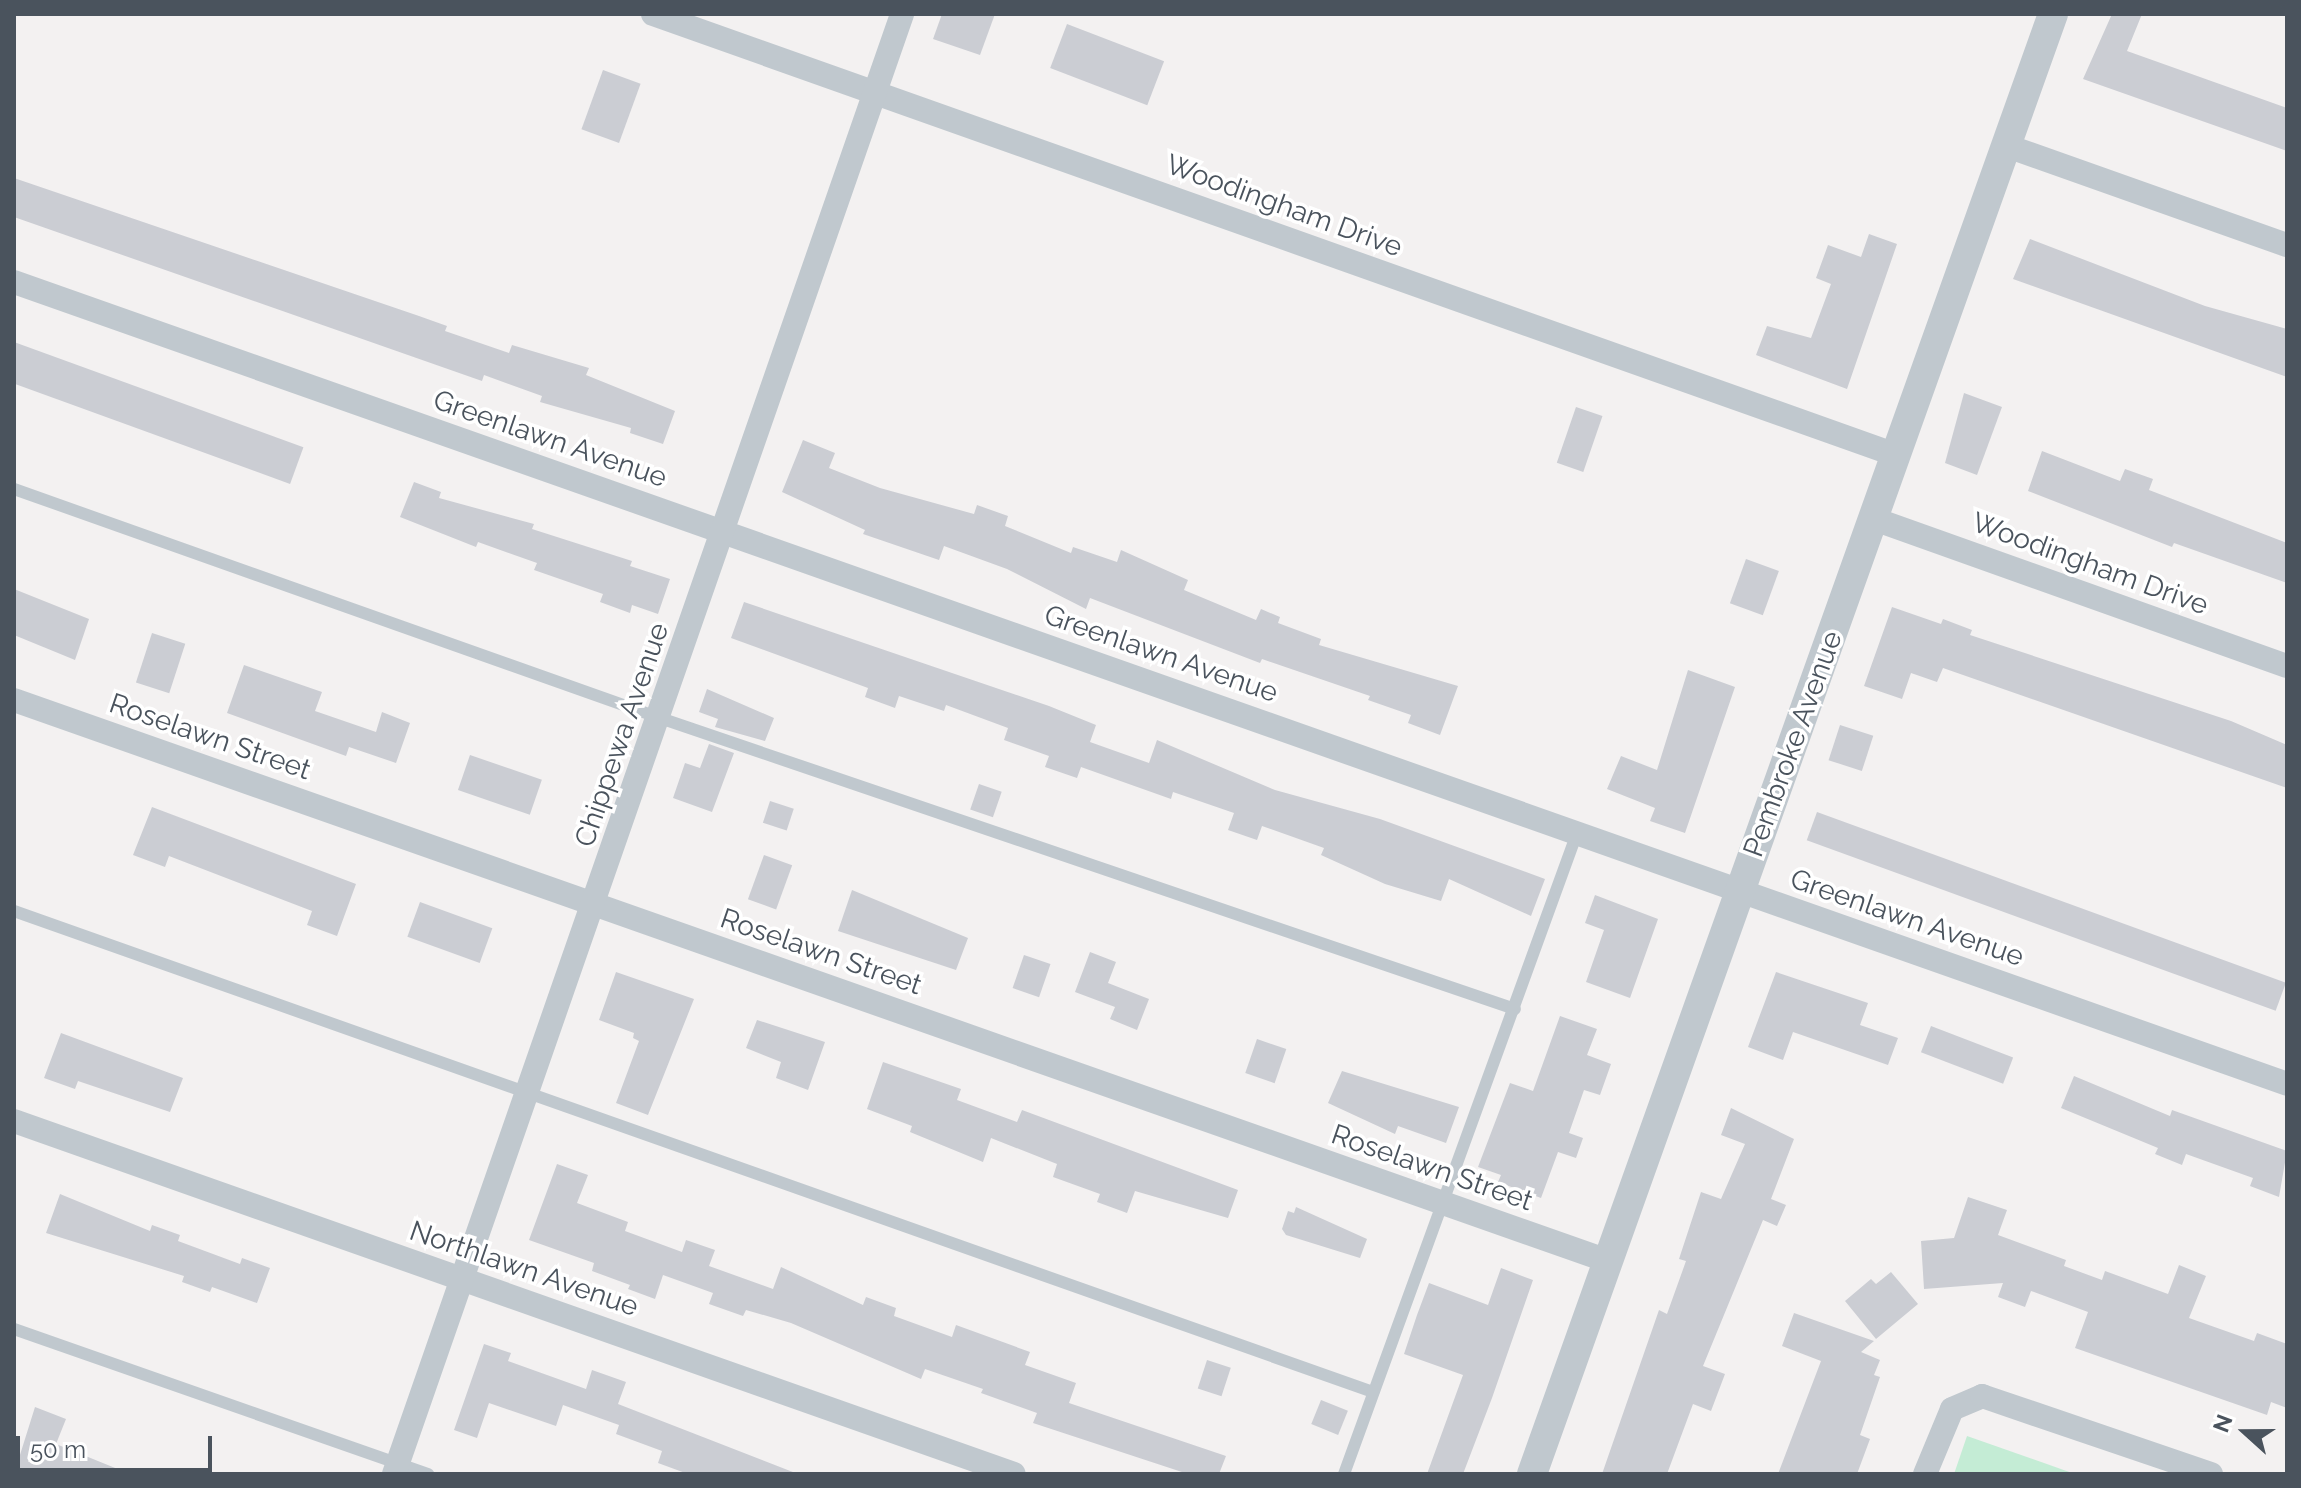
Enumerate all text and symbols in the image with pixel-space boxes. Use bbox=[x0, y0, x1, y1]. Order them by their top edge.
street label: Woodingham Drive bbox=[1161, 148, 1407, 264]
street label: Greenlawn Avenue bbox=[428, 383, 672, 495]
street label: Woodingham Drive bbox=[1967, 506, 2213, 622]
street label: Greenlawn Avenue bbox=[1039, 598, 1283, 710]
street label: Chippewa Avenue bbox=[568, 618, 676, 852]
street label: Pembroke Avenue bbox=[1736, 626, 1850, 862]
street label: Roselawn Street bbox=[105, 687, 315, 787]
street label: Greenlawn Avenue bbox=[1785, 862, 2029, 974]
street label: Roselawn Street bbox=[716, 902, 926, 1002]
street label: Roselawn Street bbox=[1327, 1118, 1537, 1218]
street label: Northlawn Avenue bbox=[405, 1214, 643, 1324]
north arrow bbox=[2205, 1392, 2285, 1472]
text: N bbox=[2207, 1411, 2238, 1436]
scale bar bbox=[20, 1420, 216, 1470]
text: 50 m bbox=[30, 1435, 86, 1464]

